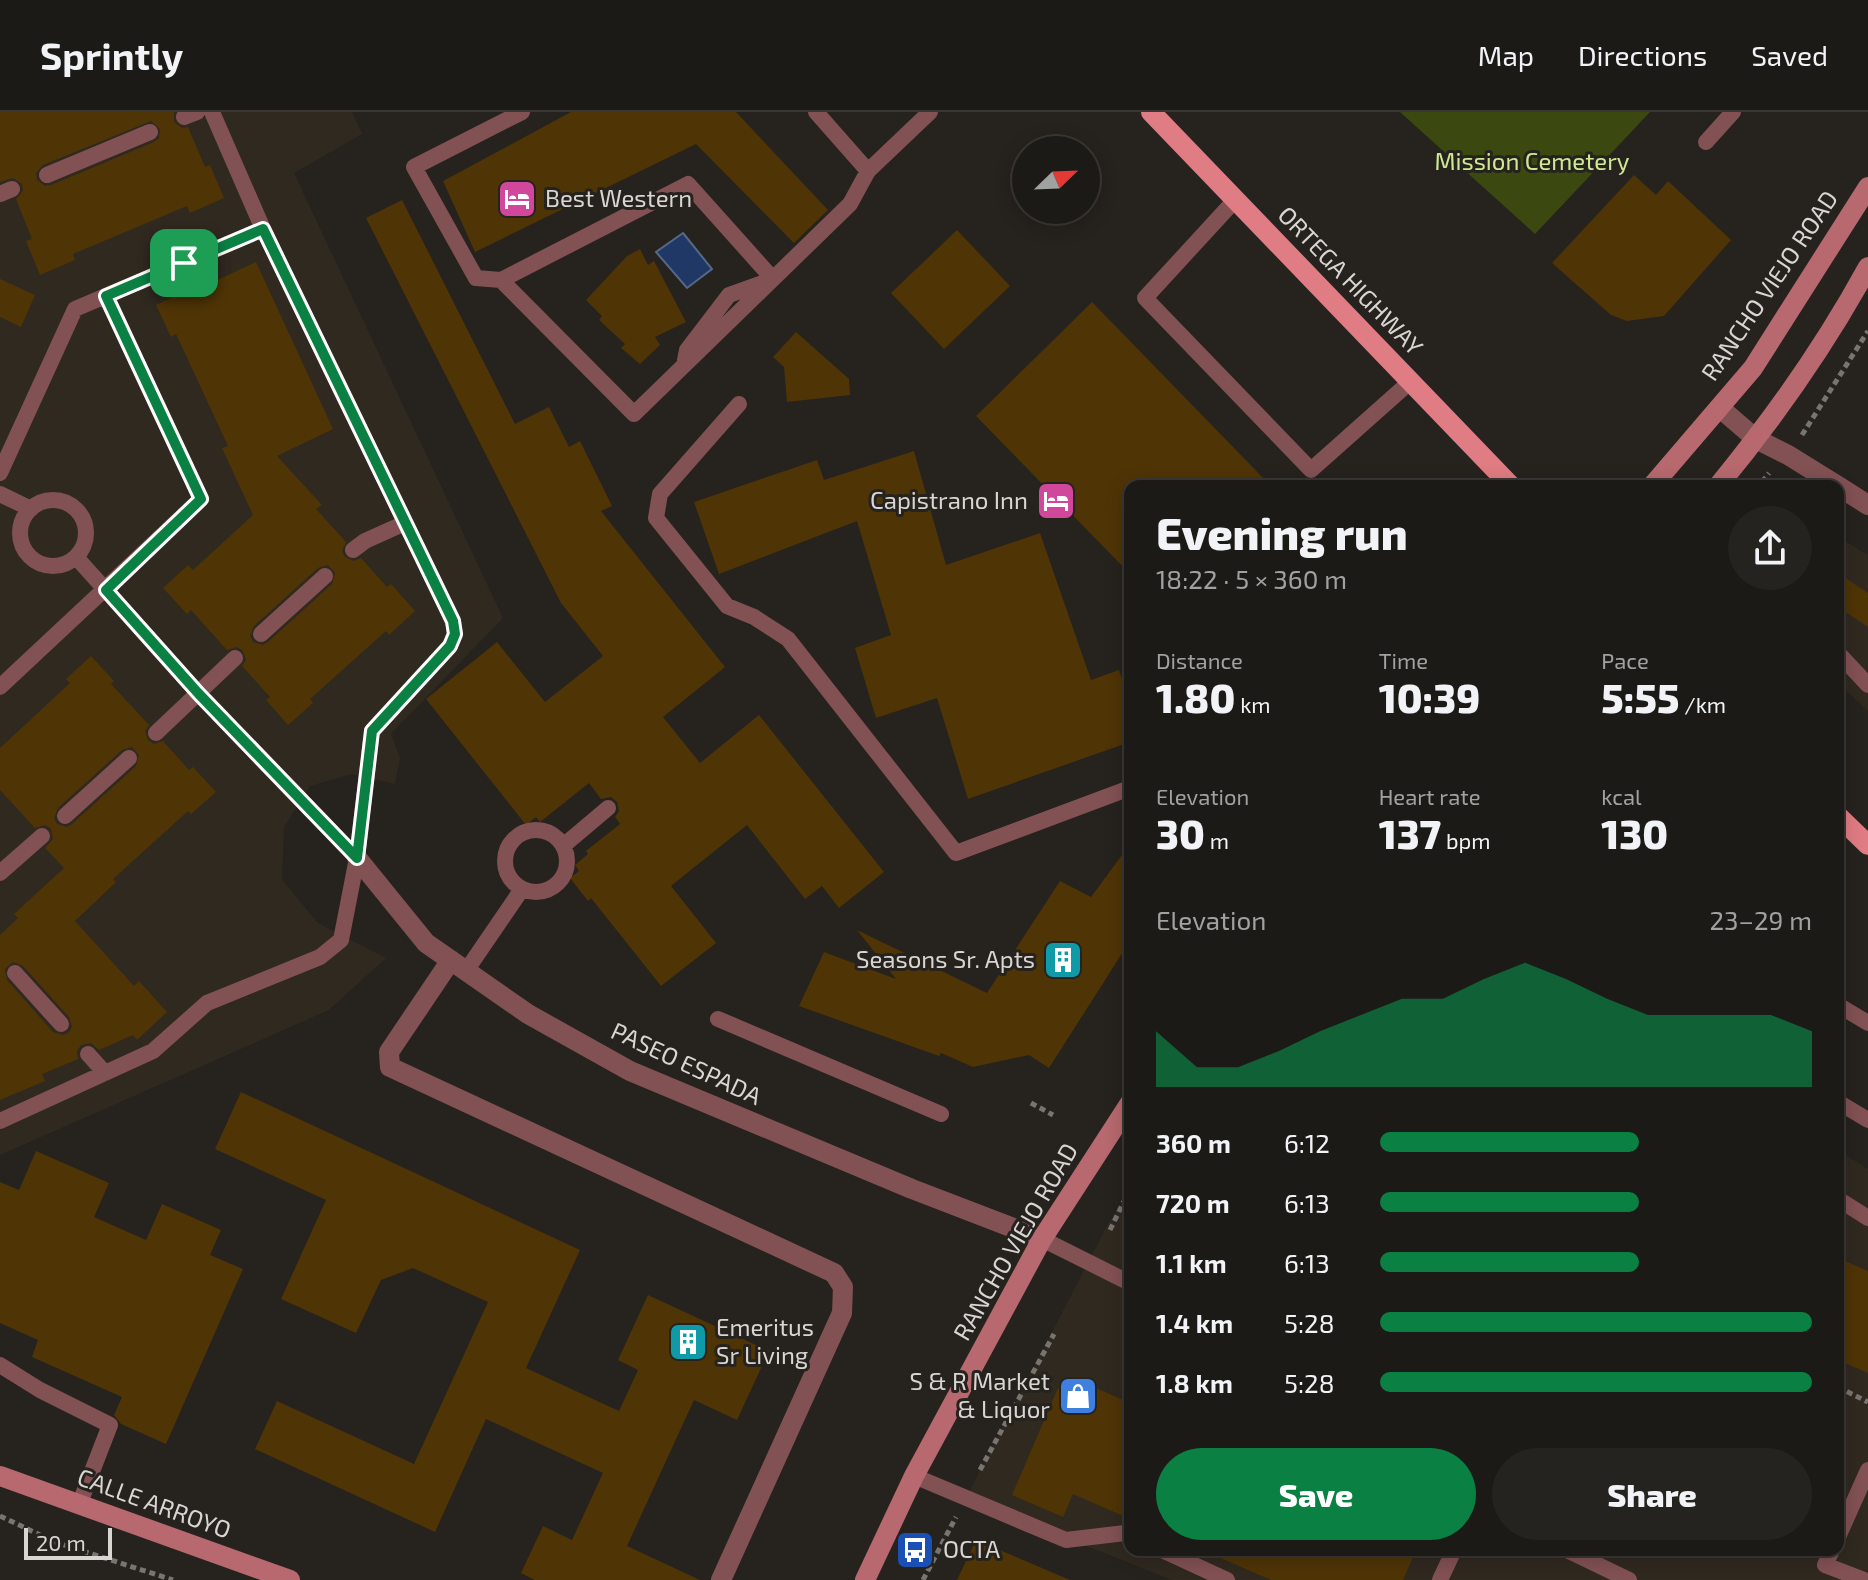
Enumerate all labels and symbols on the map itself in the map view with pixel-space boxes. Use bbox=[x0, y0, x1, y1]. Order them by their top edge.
north arrow bbox=[1012, 136, 1100, 224]
park label: Mission Cemetery bbox=[1434, 146, 1630, 175]
hotel icon: Best Western bbox=[496, 178, 538, 220]
place label: Best Western bbox=[545, 183, 692, 212]
street label: RANCHO VIEJO ROAD bbox=[1694, 185, 1843, 386]
street label: ORTEGA HIGHWAY bbox=[1273, 200, 1430, 361]
pin bbox=[150, 229, 218, 297]
hotel icon: Capistrano Inn bbox=[1035, 480, 1077, 522]
place label: Capistrano Inn bbox=[870, 485, 1028, 514]
building icon: Seasons Sr. Apts bbox=[1042, 939, 1084, 981]
place label: Seasons Sr. Apts bbox=[856, 944, 1035, 973]
street label: PASEO ESPADA bbox=[607, 1015, 766, 1110]
street label: RANCHO VIEJO ROAD bbox=[946, 1138, 1083, 1345]
place label: Emeritus Sr Living bbox=[716, 1312, 814, 1369]
building icon: Emeritus Sr Living bbox=[667, 1321, 709, 1363]
place label: S & R Market & Liquor bbox=[909, 1366, 1050, 1423]
shop icon: S & R Market & Liquor bbox=[1057, 1375, 1099, 1417]
street label: CALLE ARROYO bbox=[74, 1461, 235, 1544]
scale bar bbox=[24, 1524, 112, 1560]
bus stop icon: OCTA bbox=[894, 1529, 936, 1571]
place label: OCTA bbox=[943, 1534, 1000, 1563]

